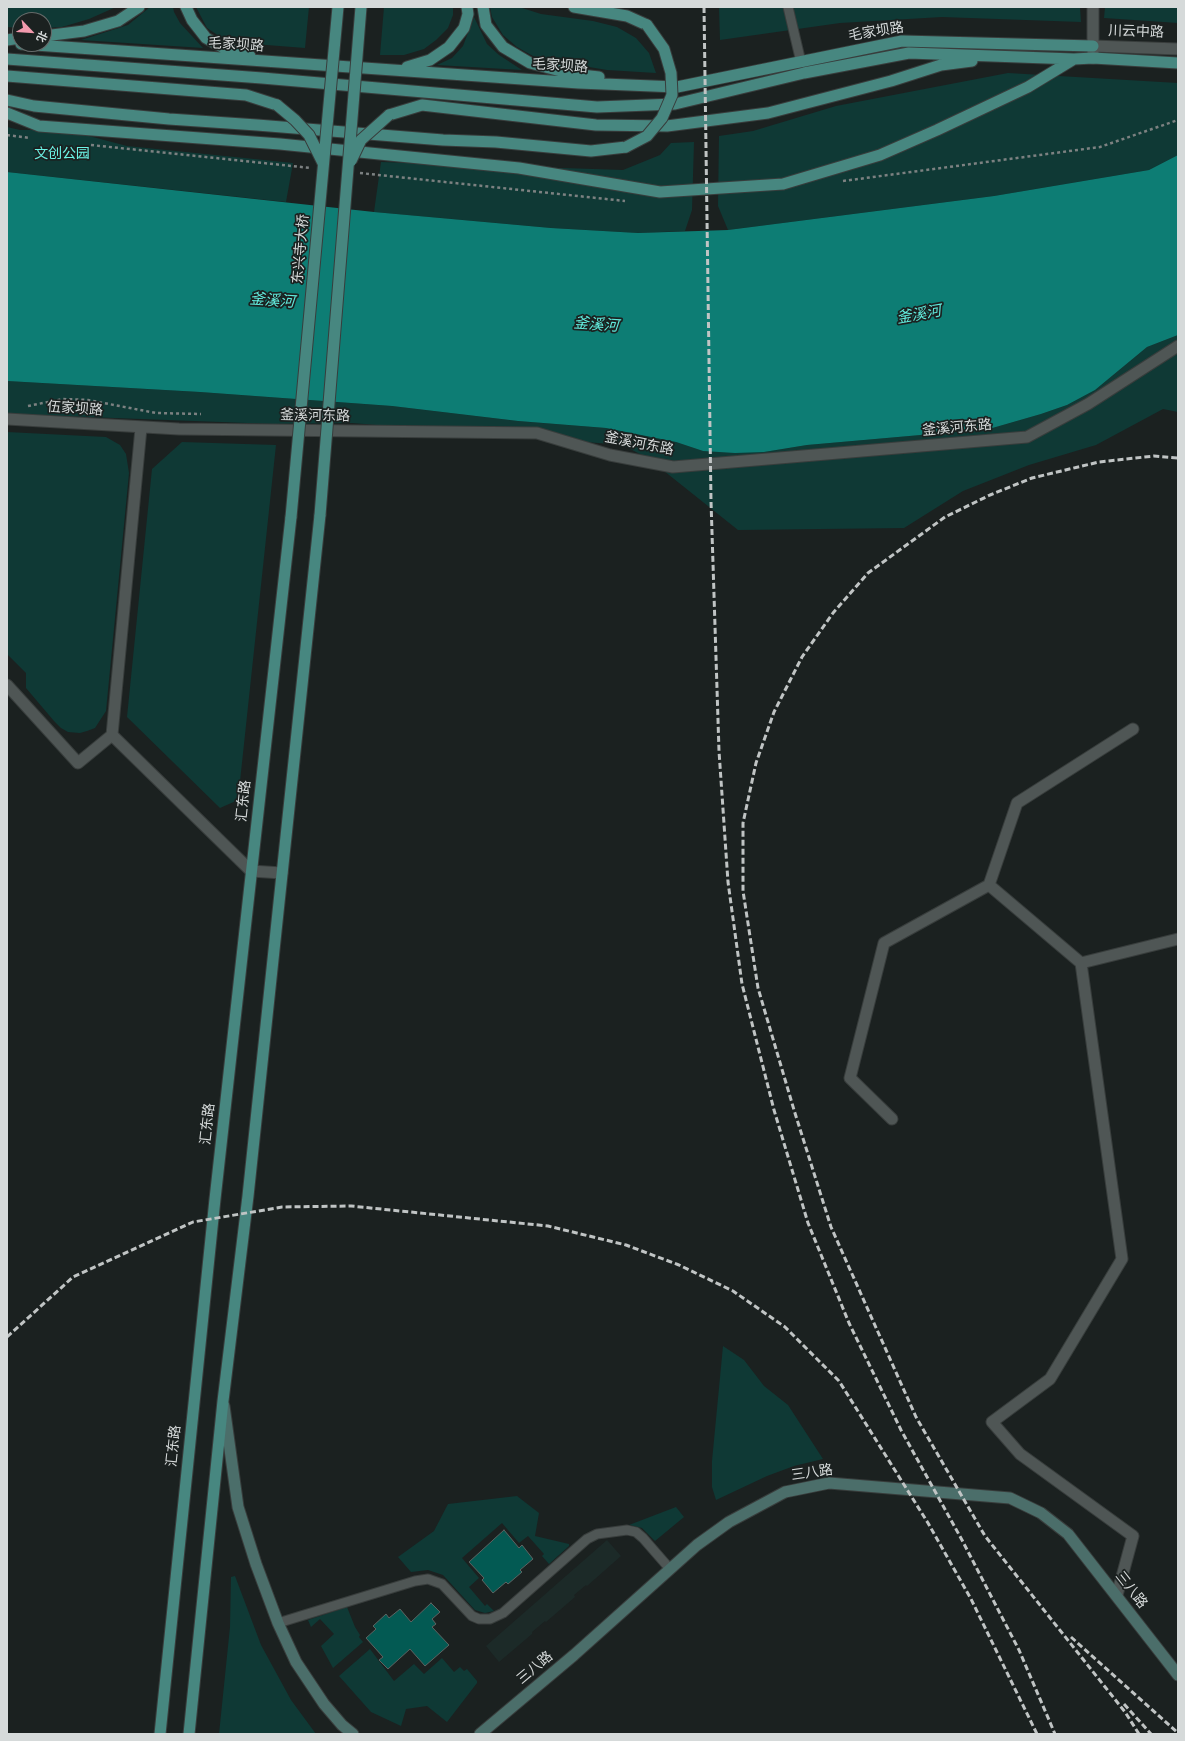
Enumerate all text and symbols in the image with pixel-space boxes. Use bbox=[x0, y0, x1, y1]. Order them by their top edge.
north arrow bbox=[12, 12, 52, 52]
street label: 毛家坝路 bbox=[847, 19, 905, 45]
street label: 川云中路 bbox=[1108, 23, 1164, 41]
text: 北 bbox=[34, 29, 50, 44]
street label: 毛家坝路 bbox=[207, 35, 265, 55]
street label: 毛家坝路 bbox=[531, 56, 589, 76]
park label: 文创公园 bbox=[34, 146, 90, 162]
street label: 东兴寺大桥 bbox=[290, 213, 312, 285]
water label: 釜溪河 bbox=[249, 290, 295, 312]
water label: 釜溪河 bbox=[895, 302, 943, 328]
water label: 釜溪河 bbox=[573, 314, 619, 336]
street label: 伍家坝路 bbox=[46, 399, 104, 419]
street label: 釜溪河东路 bbox=[280, 407, 350, 425]
street label: 釜溪河东路 bbox=[921, 417, 993, 439]
street label: 釜溪河东路 bbox=[603, 429, 675, 459]
street label: 汇东路 bbox=[233, 779, 255, 823]
street label: 汇东路 bbox=[197, 1102, 219, 1146]
street label: 汇东路 bbox=[163, 1424, 185, 1468]
street label: 三八路 bbox=[790, 1462, 834, 1484]
street label: 三八路 bbox=[1111, 1568, 1151, 1612]
street label: 三八路 bbox=[514, 1648, 556, 1688]

